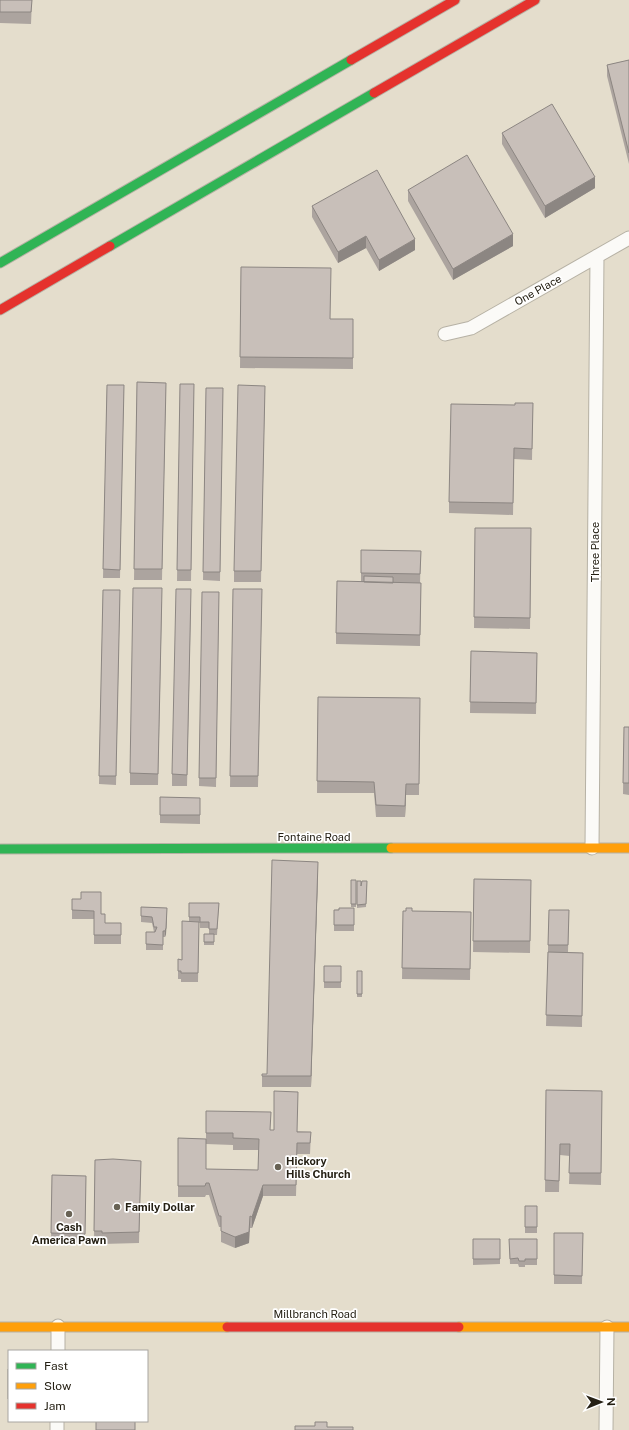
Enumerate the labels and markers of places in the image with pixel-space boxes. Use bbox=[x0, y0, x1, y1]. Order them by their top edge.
place label: Hickory Hills Church bbox=[286, 1155, 351, 1180]
marker: Hickory Hills Church bbox=[273, 1162, 283, 1172]
place label: Family Dollar bbox=[125, 1201, 195, 1213]
marker: Family Dollar bbox=[112, 1202, 122, 1212]
marker: Cash America Pawn bbox=[64, 1209, 74, 1219]
place label: Cash America Pawn bbox=[32, 1221, 106, 1246]

